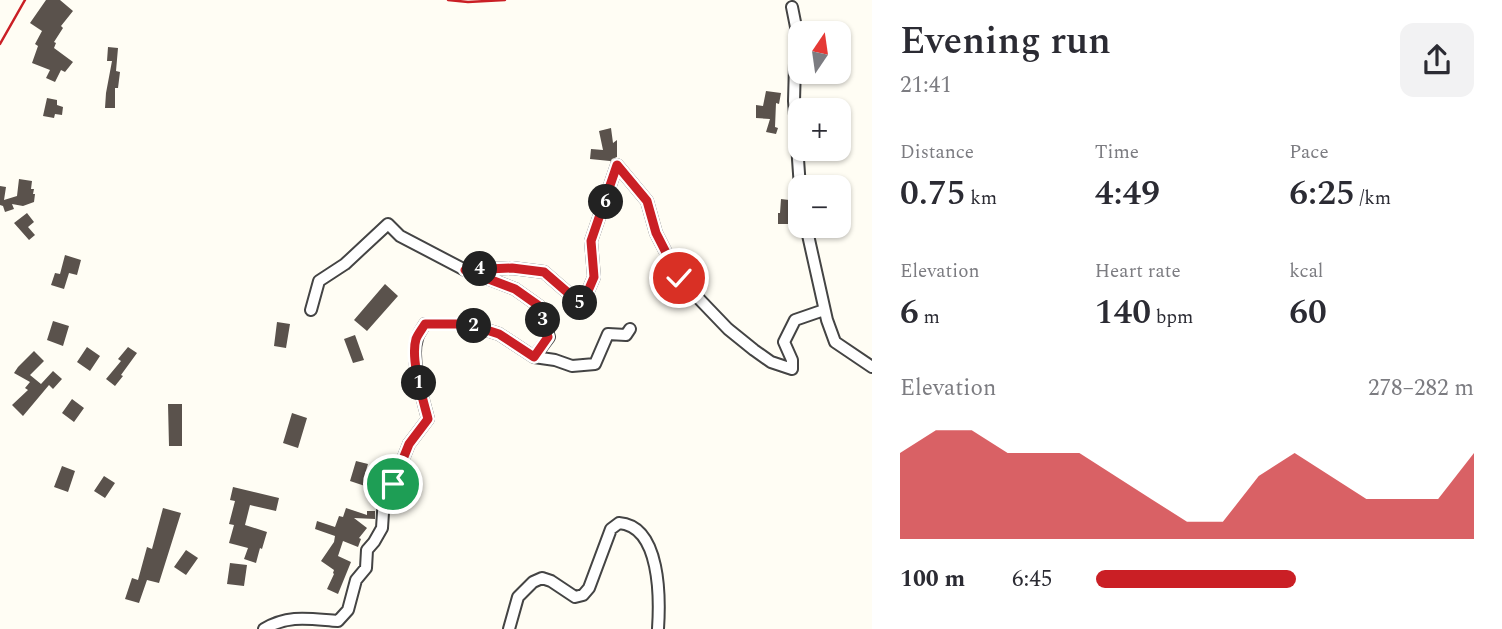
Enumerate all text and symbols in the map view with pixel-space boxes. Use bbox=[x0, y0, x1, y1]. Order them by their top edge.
text: Evening run bbox=[900, 13, 1111, 71]
north arrow bbox=[788, 21, 850, 84]
map controls bbox=[788, 21, 851, 238]
button: share bbox=[1400, 23, 1474, 97]
text: 21:41 bbox=[900, 68, 952, 103]
button: + bbox=[788, 98, 851, 161]
text: Distance bbox=[900, 138, 974, 167]
text: Time bbox=[1095, 138, 1139, 167]
text: Pace bbox=[1289, 138, 1329, 167]
text: 0.75 bbox=[900, 167, 965, 220]
text: 4:49 bbox=[1095, 167, 1160, 220]
text: 6:25 bbox=[1289, 167, 1355, 220]
button: − bbox=[788, 175, 851, 238]
pin: 6 bbox=[588, 184, 624, 220]
text: km bbox=[965, 184, 997, 213]
text: /km bbox=[1355, 184, 1391, 213]
text: 6 bbox=[600, 187, 611, 216]
pin bbox=[649, 248, 709, 308]
pin: 4 bbox=[462, 252, 498, 286]
text: 4 bbox=[474, 254, 485, 283]
text: Elevation bbox=[900, 257, 980, 286]
text: Heart rate bbox=[1095, 257, 1181, 286]
text: kcal bbox=[1289, 257, 1323, 286]
icon: check bbox=[660, 259, 698, 297]
pin: 5 bbox=[562, 286, 598, 320]
text: 6 bbox=[900, 286, 919, 339]
text: 140 bbox=[1095, 286, 1151, 339]
text: 60 bbox=[1289, 286, 1327, 339]
text: 5 bbox=[574, 288, 585, 317]
pin: 3 bbox=[526, 302, 560, 338]
text: m bbox=[919, 303, 940, 332]
text: bpm bbox=[1151, 303, 1193, 332]
text: 3 bbox=[537, 305, 548, 334]
pin: 2 bbox=[456, 308, 491, 344]
text: 2 bbox=[468, 311, 479, 340]
pin: 1 bbox=[402, 366, 436, 400]
text: 1 bbox=[413, 368, 424, 397]
text: Elevation bbox=[900, 371, 996, 406]
text: 278–282 m bbox=[1368, 371, 1474, 406]
pin bbox=[363, 454, 423, 514]
icon: arrive bbox=[374, 465, 412, 503]
text: 100 m bbox=[900, 562, 965, 597]
text: 6:45 bbox=[1012, 562, 1052, 597]

